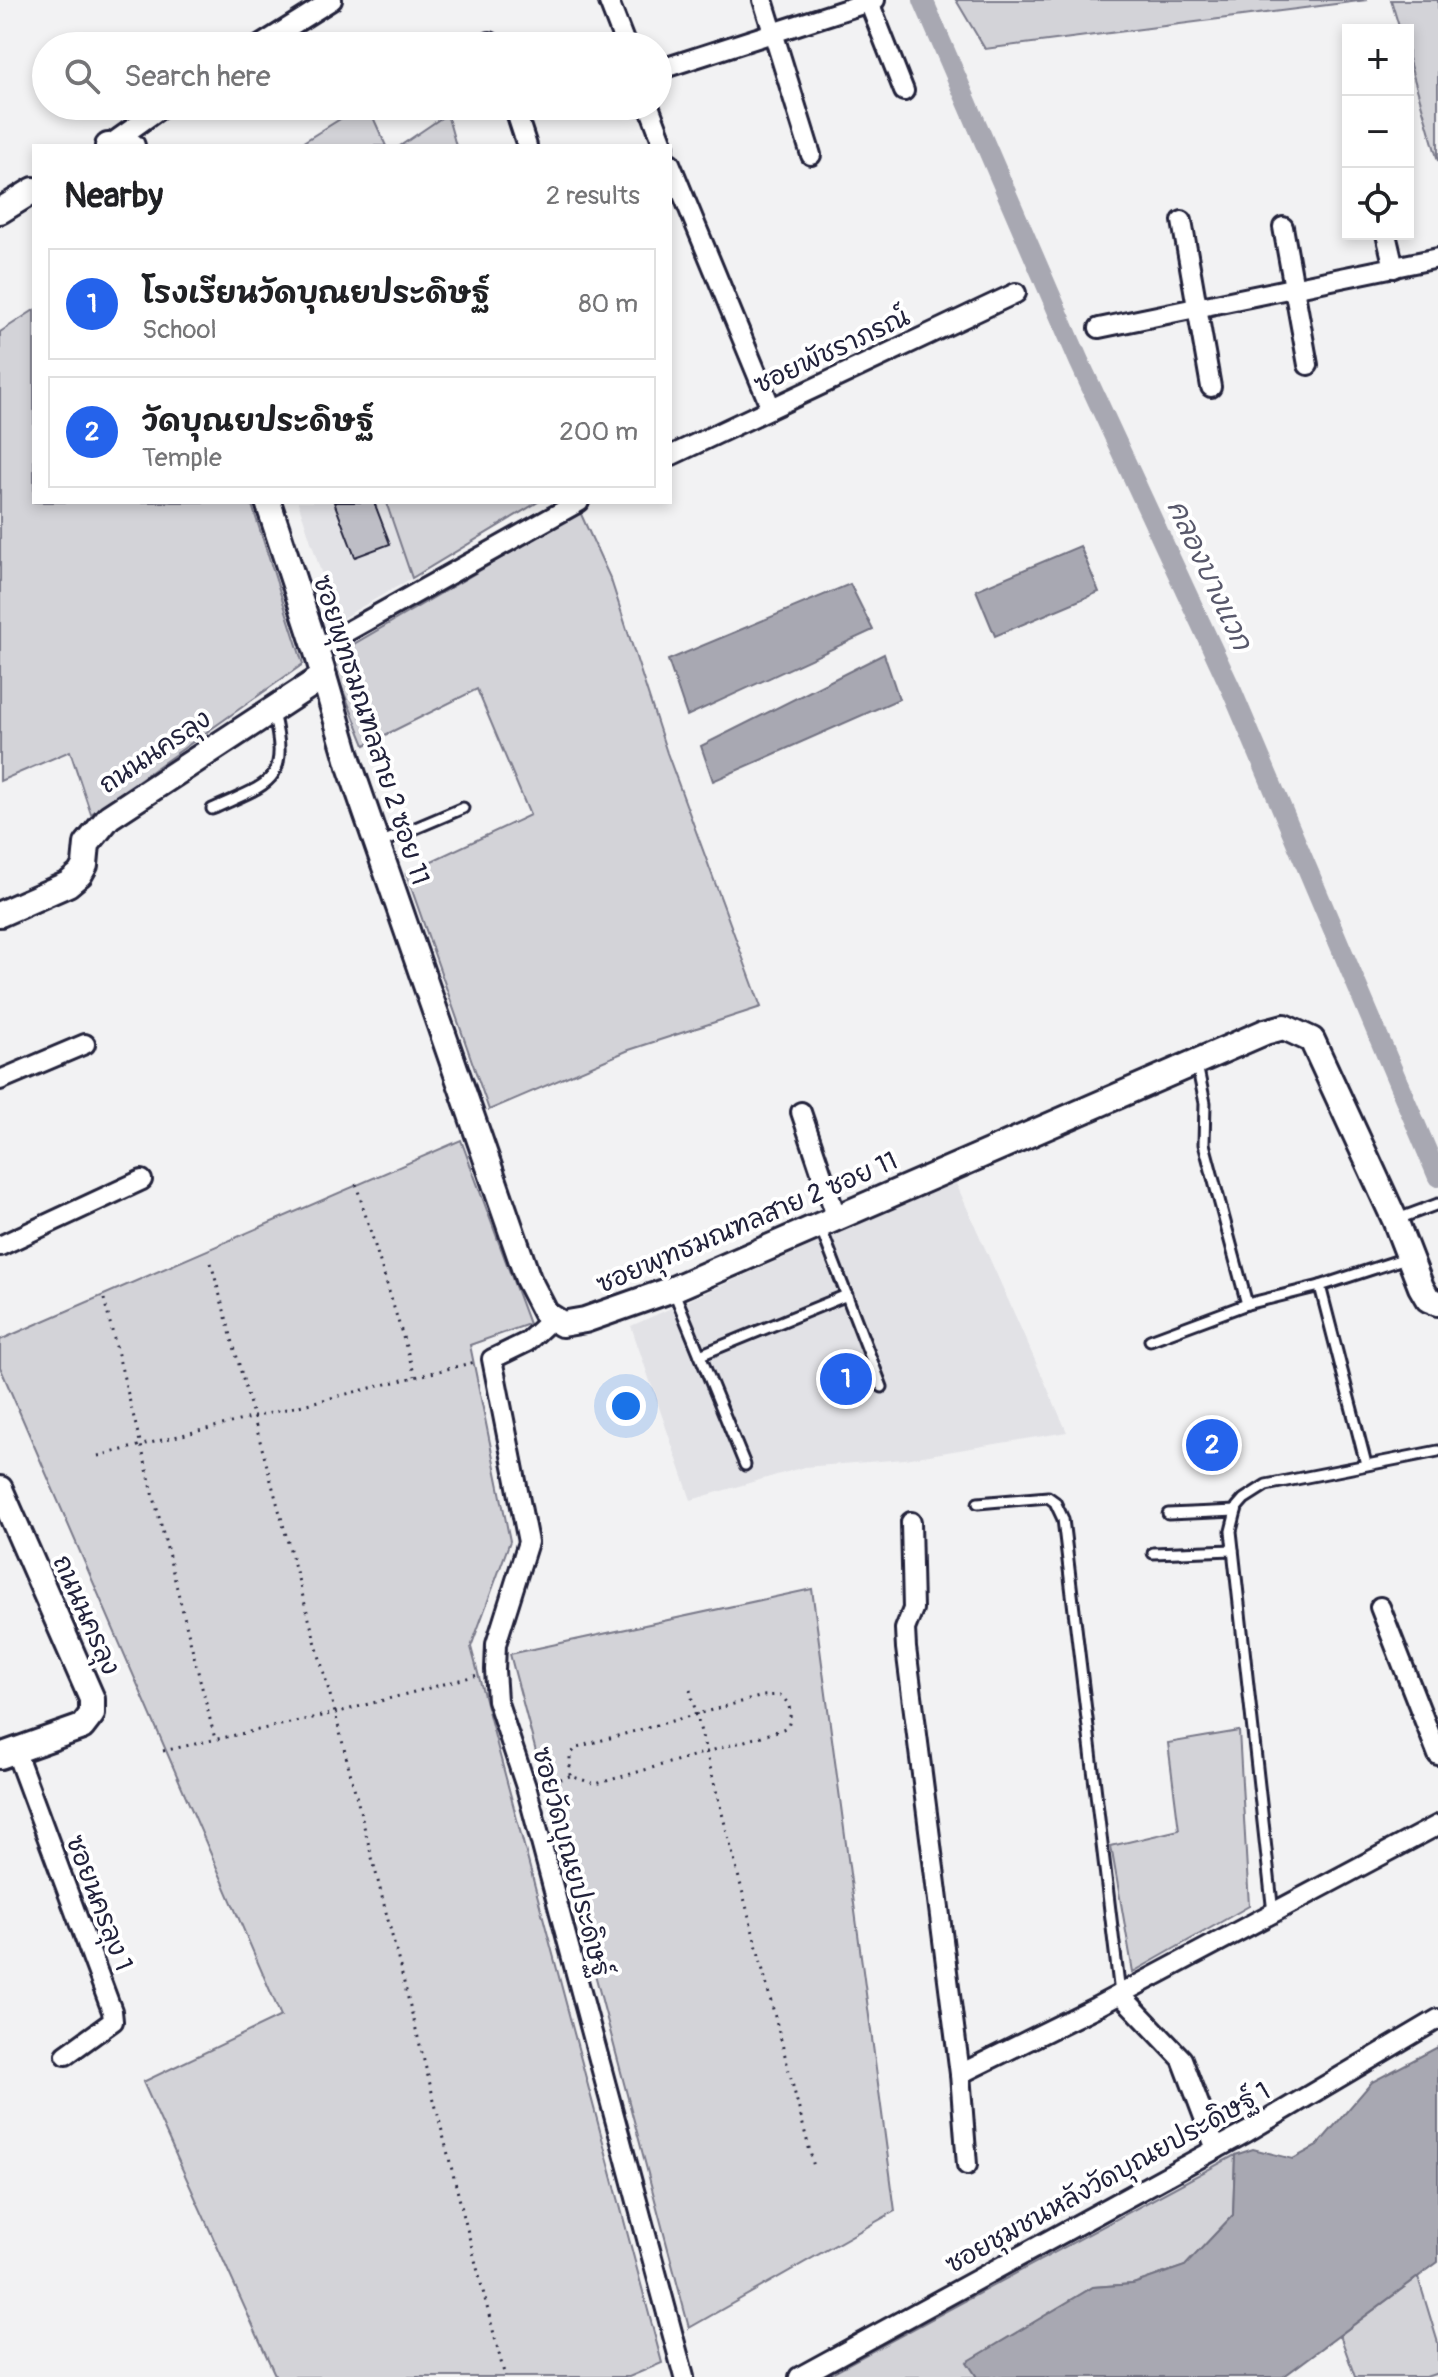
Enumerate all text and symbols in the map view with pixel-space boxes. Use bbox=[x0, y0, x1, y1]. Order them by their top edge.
map controls bbox=[1342, 24, 1414, 240]
button: + bbox=[1342, 24, 1414, 96]
search box bbox=[32, 32, 672, 120]
icon: search bbox=[60, 54, 104, 98]
text: Search here bbox=[124, 58, 271, 95]
button: − bbox=[1342, 96, 1414, 168]
button: locate bbox=[1342, 168, 1414, 240]
text: Nearby bbox=[64, 175, 163, 218]
text: 2 results bbox=[546, 180, 640, 212]
text: โรงเรียนวัดบุณยประดิษฐ์ bbox=[142, 275, 490, 312]
text: 1 bbox=[87, 288, 97, 320]
text: 80 m bbox=[578, 288, 638, 320]
street label: ซอยพัชราภรณ์ bbox=[749, 300, 915, 401]
text: School bbox=[142, 314, 217, 346]
text: วัดบุณยประดิษฐ์ bbox=[142, 403, 374, 440]
text: 2 bbox=[85, 416, 99, 448]
text: 200 m bbox=[559, 416, 638, 448]
text: Temple bbox=[142, 442, 222, 474]
water label: คลองบางแวก bbox=[1159, 494, 1260, 658]
street label: ซอยพุทธมณฑลสาย 2 ซอย 11 bbox=[304, 571, 436, 890]
street label: ถนนนครลุง bbox=[93, 703, 218, 803]
street label: ซอยพุทธมณฑลสาย 2 ซอย 11 bbox=[592, 1145, 903, 1303]
pin: 1 bbox=[820, 1349, 872, 1409]
your location bbox=[606, 1386, 646, 1426]
pin: 2 bbox=[1186, 1415, 1238, 1475]
street label: ถนนนครลุง bbox=[44, 1550, 127, 1681]
street label: ซอยวัดบุณยประดิษฐ์ bbox=[523, 1743, 618, 1981]
street label: ซอยนครลุง 1 bbox=[57, 1831, 139, 1976]
street label: ซอยชุมชนหลังวัดบุณยประดิษฐ์ 1 bbox=[940, 2074, 1277, 2283]

